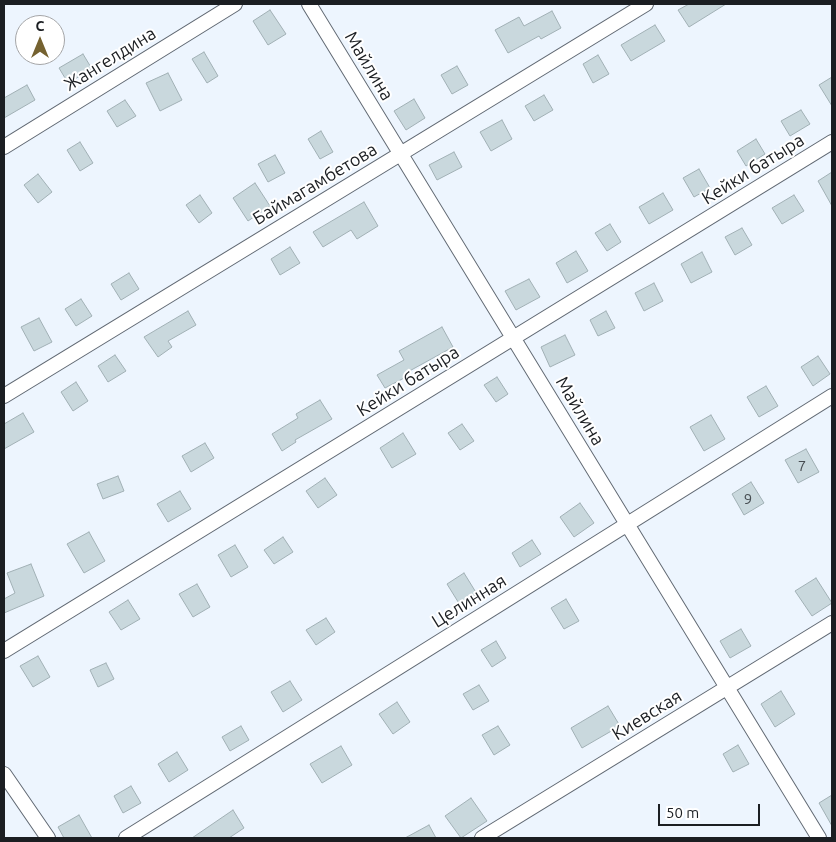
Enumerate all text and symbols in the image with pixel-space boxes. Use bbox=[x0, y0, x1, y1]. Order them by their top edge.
north arrow bbox=[15, 15, 65, 65]
text: С bbox=[36, 18, 44, 34]
street label: Жангелдина bbox=[60, 22, 160, 96]
street label: Майлина bbox=[340, 28, 398, 104]
street label: Кейки батыра bbox=[698, 129, 808, 209]
street label: Баймагамбетова bbox=[249, 138, 381, 230]
street label: Кейки батыра bbox=[353, 341, 463, 421]
street label: Майлина bbox=[551, 373, 609, 449]
house number: 7 bbox=[798, 457, 806, 475]
house number: 9 bbox=[744, 490, 752, 508]
street label: Целинная bbox=[428, 570, 510, 632]
street label: Киевская bbox=[608, 685, 686, 745]
scale bar bbox=[661, 794, 764, 826]
text: 50 m bbox=[666, 804, 699, 821]

